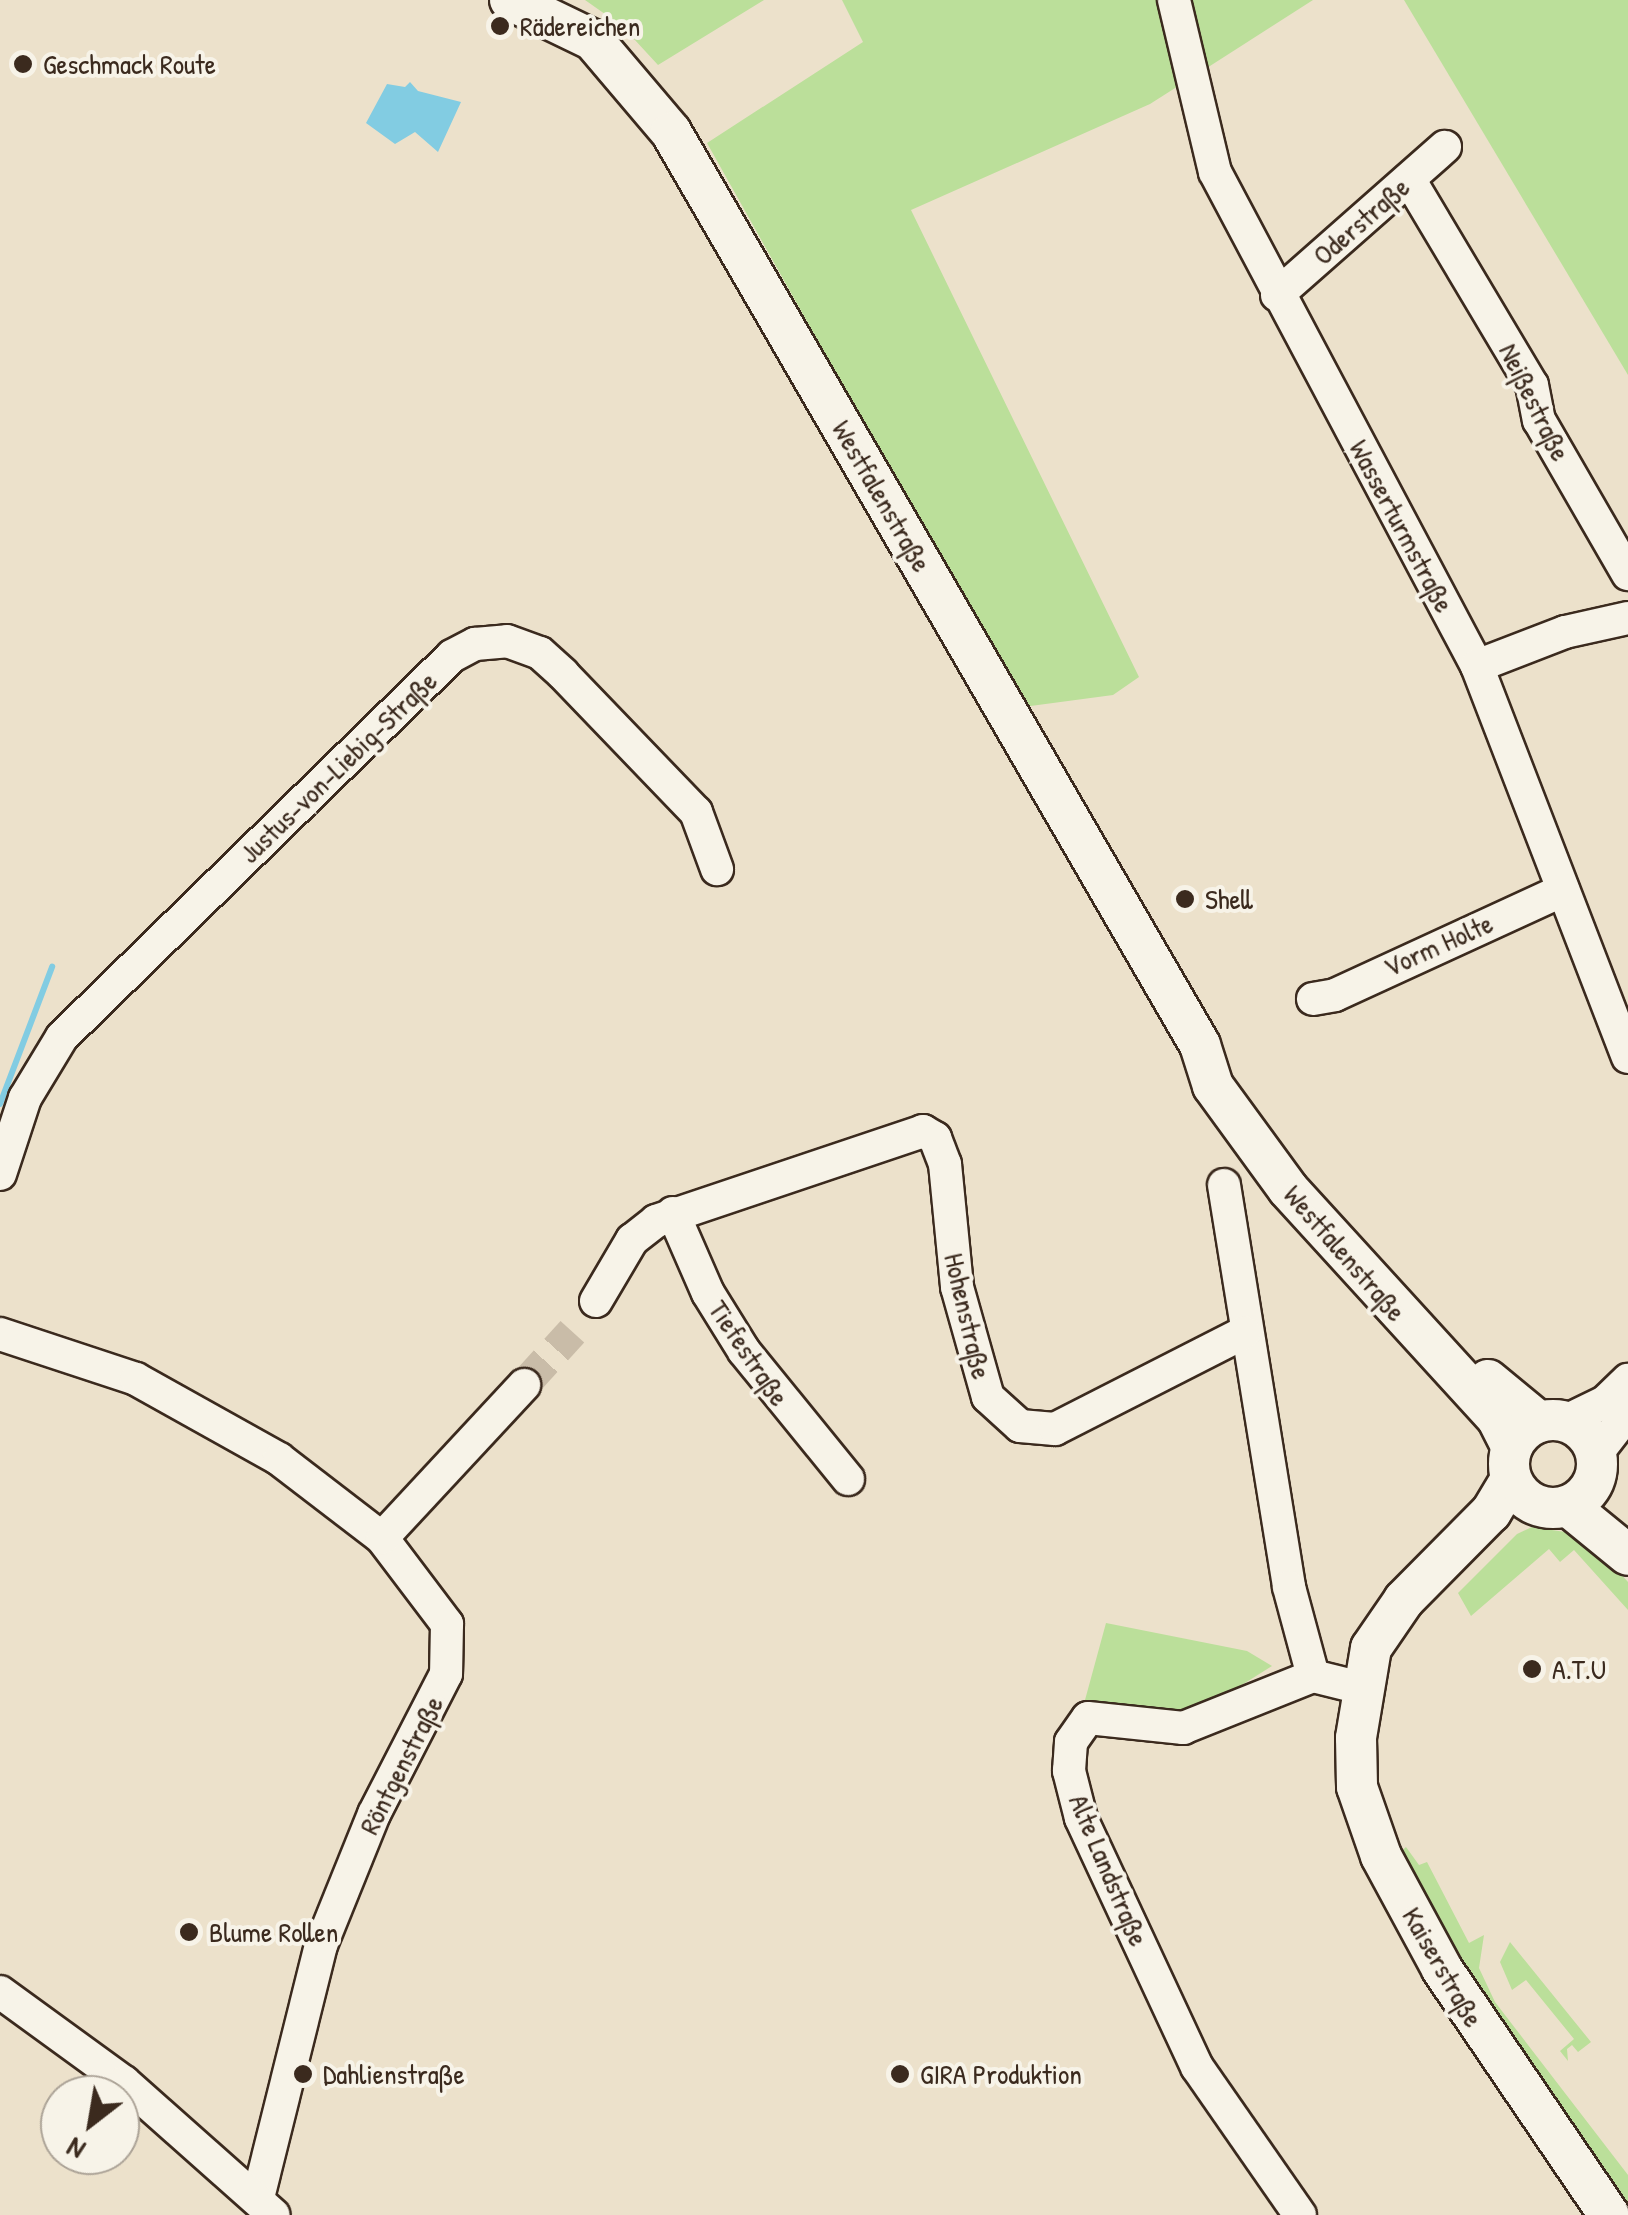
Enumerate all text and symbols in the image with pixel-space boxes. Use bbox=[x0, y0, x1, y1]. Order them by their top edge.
place label: Rädereichen bbox=[520, 9, 640, 43]
marker: Rädereichen bbox=[489, 15, 511, 37]
place label: Geschmack Route bbox=[43, 47, 216, 81]
marker: Geschmack Route bbox=[12, 53, 34, 75]
street label: Oderstraße bbox=[1306, 170, 1416, 272]
street label: Neißestraße bbox=[1492, 338, 1578, 466]
street label: Westfalenstraße bbox=[825, 414, 939, 578]
street label: Wasserturmstraße bbox=[1342, 434, 1462, 618]
street label: Justus-von-Liebig-Straße bbox=[232, 664, 444, 870]
place label: Shell bbox=[1205, 882, 1253, 916]
marker: Shell bbox=[1174, 888, 1196, 910]
street label: Vorm Holte bbox=[1378, 906, 1498, 984]
street label: Westfalenstraße bbox=[1277, 1178, 1413, 1328]
street label: Hohenstraße bbox=[937, 1250, 999, 1382]
street label: Tiefestraße bbox=[702, 1294, 796, 1412]
place label: A.T.U bbox=[1552, 1652, 1606, 1686]
marker: A.T.U bbox=[1521, 1658, 1543, 1680]
street label: Röntgenstraße bbox=[352, 1690, 450, 1840]
street label: Alte Landstraße bbox=[1062, 1789, 1156, 1951]
street label: Kaiserstraße bbox=[1395, 1901, 1491, 2033]
place label: Blume Rollen bbox=[209, 1915, 338, 1949]
marker: Blume Rollen bbox=[178, 1921, 200, 1943]
place label: Dahlienstraße bbox=[323, 2057, 465, 2091]
place label: GIRA Produktion bbox=[920, 2057, 1082, 2091]
marker: Dahlienstraße bbox=[292, 2063, 314, 2085]
marker: GIRA Produktion bbox=[889, 2063, 911, 2085]
north arrow bbox=[40, 2075, 140, 2175]
text: N bbox=[59, 2129, 92, 2169]

